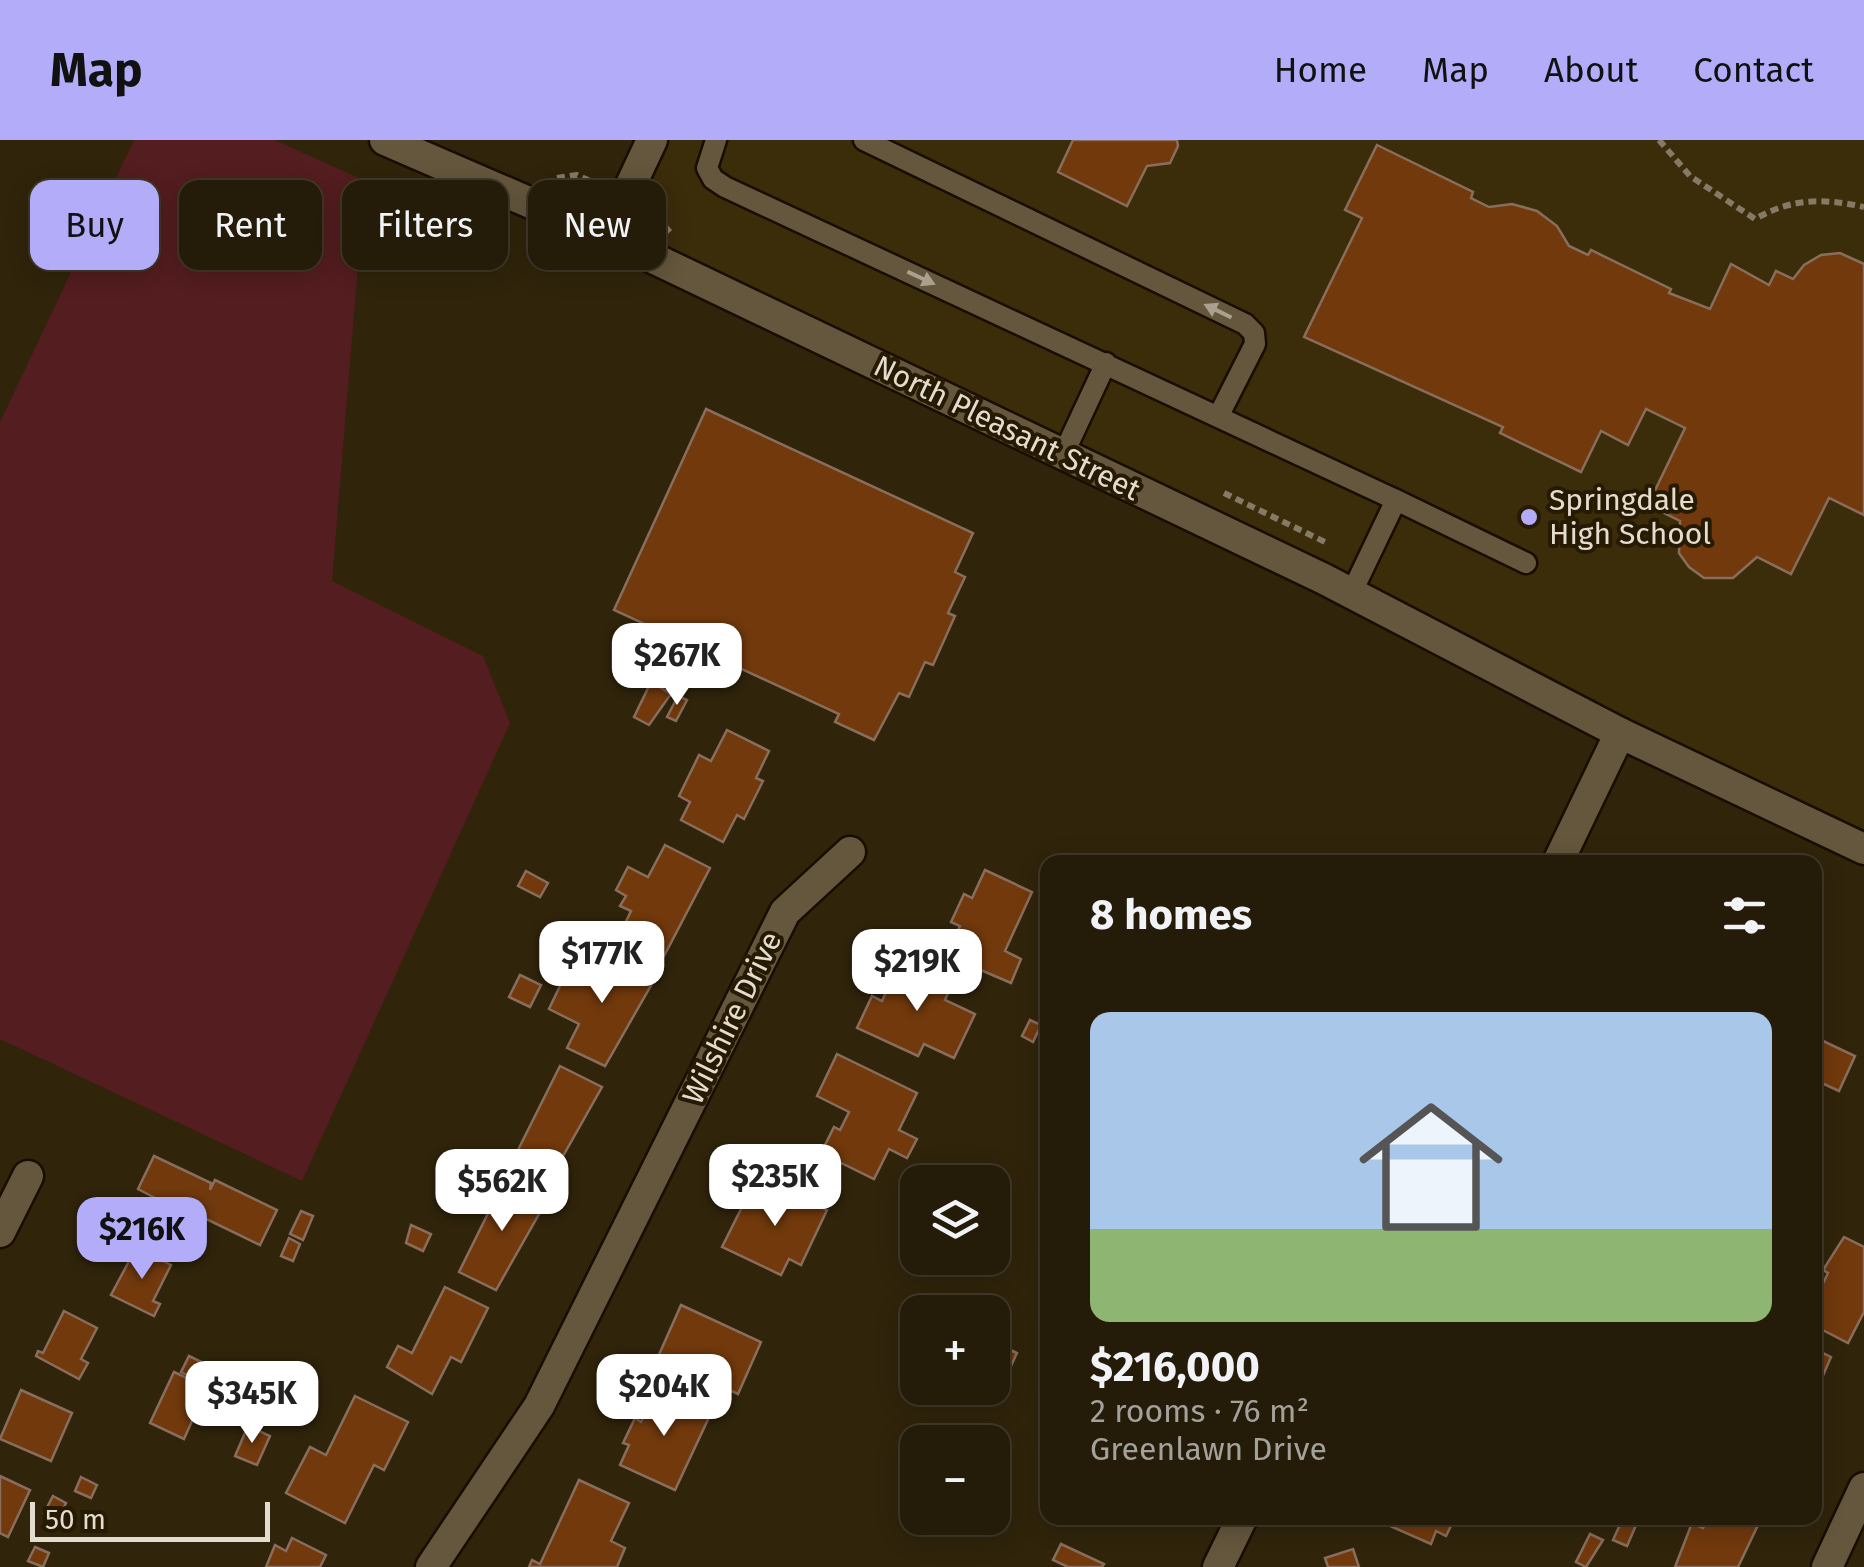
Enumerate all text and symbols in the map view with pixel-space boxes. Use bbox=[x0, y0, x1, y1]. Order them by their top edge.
text: Map bbox=[50, 41, 143, 99]
text: Home bbox=[1274, 49, 1367, 91]
text: Map bbox=[1422, 49, 1489, 91]
text: About bbox=[1544, 49, 1638, 91]
text: Contact bbox=[1693, 49, 1814, 91]
chip: Buy bbox=[30, 180, 159, 270]
chip: Rent bbox=[179, 180, 322, 270]
chip: Filters bbox=[342, 180, 508, 270]
chip: New bbox=[528, 180, 666, 270]
one-way arrow bbox=[907, 269, 936, 286]
one-way arrow bbox=[1204, 303, 1233, 320]
street label: North Pleasant Street bbox=[868, 348, 1146, 508]
place label: Springdale High School bbox=[1549, 482, 1711, 552]
marker: Springdale High School bbox=[1518, 506, 1540, 528]
pin: $267K bbox=[607, 623, 747, 708]
text: $267K bbox=[634, 636, 720, 674]
icon: filters bbox=[1717, 888, 1772, 943]
text: 8 homes bbox=[1090, 890, 1252, 940]
pin: $177K bbox=[532, 921, 672, 1006]
street label: Wilshire Drive bbox=[675, 926, 789, 1110]
pin: $219K bbox=[847, 929, 987, 1014]
text: $177K bbox=[561, 934, 643, 972]
text: $219K bbox=[874, 942, 960, 980]
icon: home bbox=[1341, 1077, 1521, 1257]
pin: $235K bbox=[705, 1144, 845, 1229]
pin: $562K bbox=[432, 1149, 572, 1234]
text: $235K bbox=[731, 1157, 819, 1195]
text: $562K bbox=[457, 1162, 547, 1200]
map controls bbox=[900, 1165, 1010, 1535]
button: layers bbox=[900, 1165, 1010, 1275]
pin: $216K bbox=[72, 1197, 212, 1282]
text: $216K bbox=[99, 1210, 185, 1248]
button: + bbox=[900, 1295, 1010, 1405]
text: $216,000 bbox=[1090, 1342, 1260, 1392]
pin: $204K bbox=[594, 1354, 734, 1439]
pin: $345K bbox=[182, 1361, 322, 1446]
text: $204K bbox=[619, 1367, 709, 1405]
text: $345K bbox=[207, 1374, 297, 1412]
text: 2 rooms · 76 m² bbox=[1090, 1392, 1309, 1430]
button: − bbox=[900, 1425, 1010, 1535]
text: Greenlawn Drive bbox=[1090, 1430, 1327, 1468]
scale bar bbox=[30, 1497, 270, 1542]
text: 50 m bbox=[45, 1503, 106, 1536]

